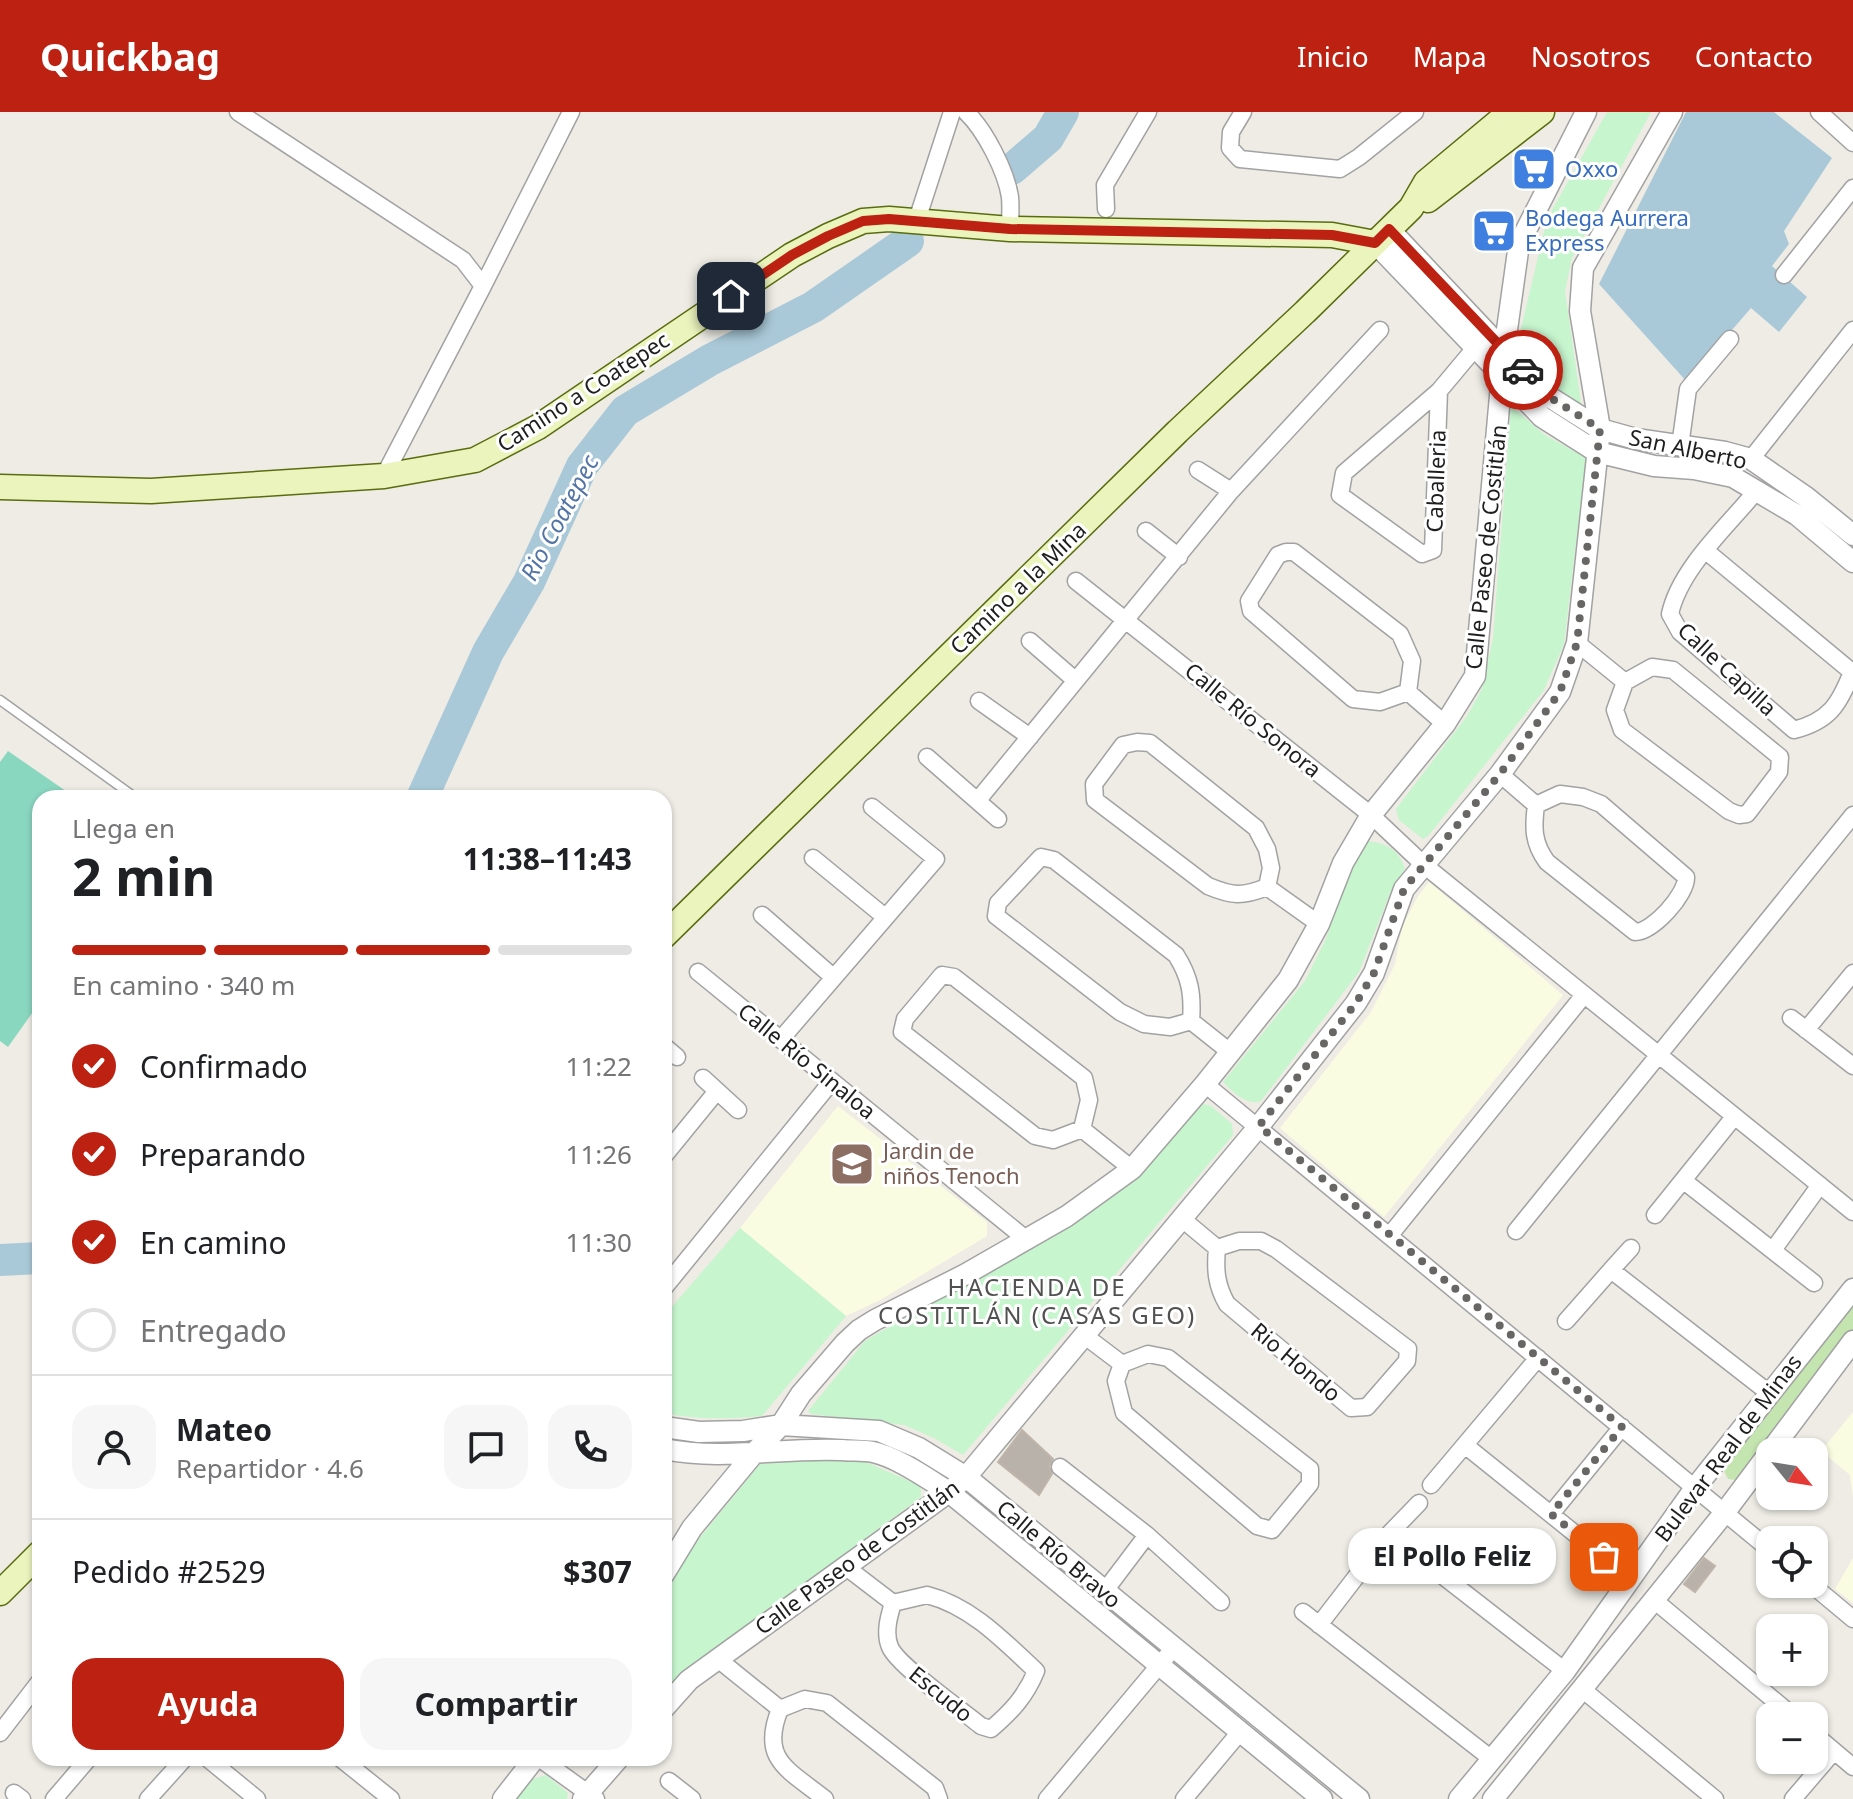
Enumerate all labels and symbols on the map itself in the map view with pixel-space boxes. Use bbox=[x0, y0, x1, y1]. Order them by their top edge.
supermarket icon: Oxxo bbox=[1510, 145, 1558, 193]
place label: Oxxo bbox=[1565, 153, 1618, 183]
place label: Bodega Aurrera Express bbox=[1525, 202, 1689, 257]
supermarket icon: Bodega Aurrera Express bbox=[1470, 207, 1518, 255]
pin bbox=[697, 262, 765, 330]
street label: Camino a Coatepec bbox=[491, 324, 674, 458]
courier bbox=[1483, 330, 1563, 410]
street label: San Alberto bbox=[1627, 421, 1750, 475]
street label: Calle Paseo de Costitlán bbox=[1457, 423, 1513, 671]
street label: Caballeria bbox=[1418, 429, 1452, 533]
water label: Rio Coatepec bbox=[512, 448, 606, 586]
street label: Camino a la Mina bbox=[943, 514, 1092, 660]
street label: Calle Capilla bbox=[1672, 615, 1784, 722]
street label: Calle Río Sonora bbox=[1179, 655, 1328, 784]
street label: Calle Río Sinaloa bbox=[732, 995, 883, 1125]
place label: Jardin de niños Tenoch bbox=[881, 1135, 1020, 1190]
school or university icon: Jardin de niños Tenoch bbox=[828, 1140, 876, 1188]
district label: HACIENDA DE COSTITLÁN (CASAS GEO) bbox=[878, 1270, 1196, 1331]
street label: Rio Hondo bbox=[1245, 1315, 1348, 1408]
street label: Bulevar Real de Minas bbox=[1647, 1348, 1808, 1547]
north arrow bbox=[1756, 1438, 1828, 1510]
street label: Calle Paseo de Costitlán bbox=[748, 1472, 965, 1641]
street label: Calle Río Bravo bbox=[991, 1492, 1128, 1614]
pin bbox=[1570, 1523, 1638, 1591]
callout: El Pollo Feliz bbox=[1348, 1529, 1556, 1585]
street label: Escudo bbox=[904, 1658, 980, 1728]

